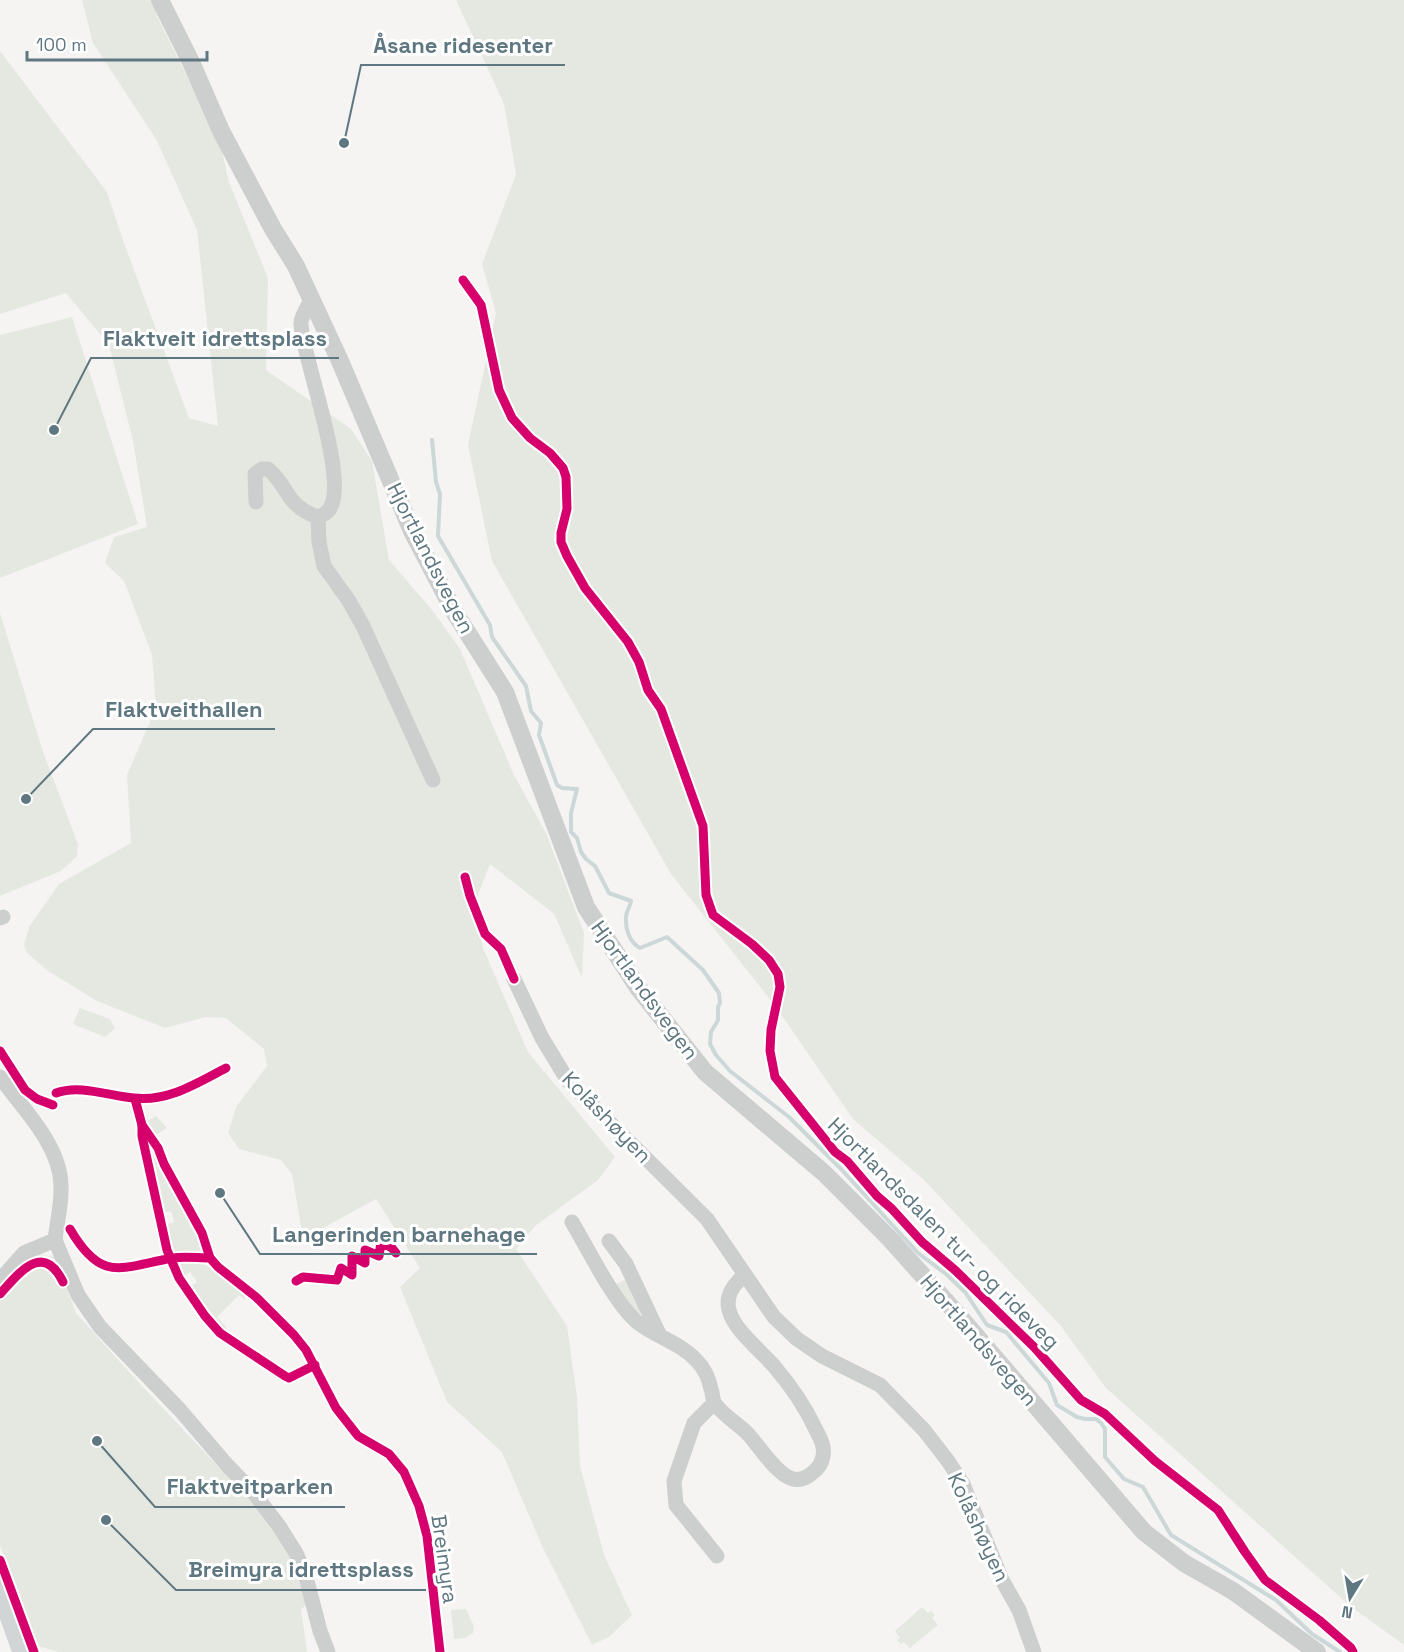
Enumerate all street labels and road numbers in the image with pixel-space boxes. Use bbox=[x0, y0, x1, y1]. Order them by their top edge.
street label: Hjortlandsvegen bbox=[381, 478, 481, 638]
street label: Hjortlandsvegen bbox=[585, 915, 705, 1065]
street label: Kolåshøyen bbox=[556, 1065, 658, 1169]
street label: Hjortlandsdalen tur- og rideveg bbox=[822, 1111, 1066, 1355]
street label: Hjortlandsvegen bbox=[914, 1269, 1044, 1411]
street label: Kolåshøyen bbox=[942, 1468, 1016, 1586]
street label: Breimyra bbox=[425, 1513, 465, 1605]

